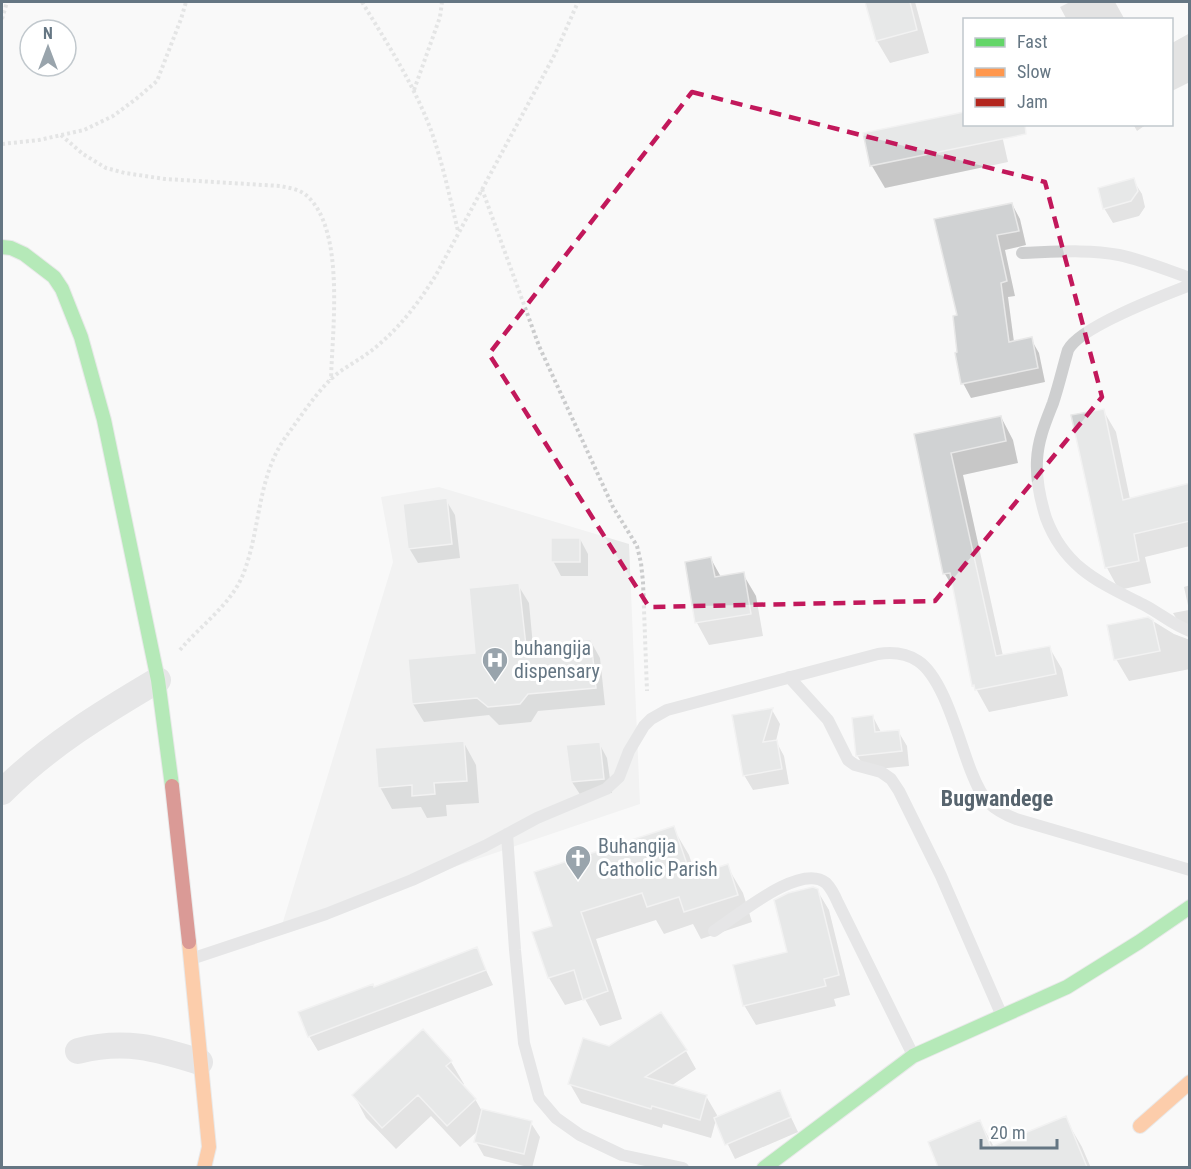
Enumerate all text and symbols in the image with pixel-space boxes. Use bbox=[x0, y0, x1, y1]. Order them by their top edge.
north arrow bbox=[18, 18, 78, 78]
legend bbox=[963, 18, 1173, 126]
text: N bbox=[43, 24, 53, 43]
text: Fast bbox=[1017, 31, 1048, 52]
text: Slow bbox=[1017, 61, 1052, 82]
text: Jam bbox=[1017, 91, 1048, 112]
place label: buhangija dispensary bbox=[514, 636, 600, 683]
hospital icon: buhangija dispensary bbox=[480, 645, 510, 683]
district label: Bugwandege bbox=[941, 786, 1053, 811]
place label: Buhangija Catholic Parish bbox=[598, 834, 718, 881]
church icon: Buhangija Catholic Parish bbox=[563, 843, 593, 881]
scale bar bbox=[981, 1112, 1058, 1150]
text: 20 m bbox=[990, 1122, 1025, 1143]

